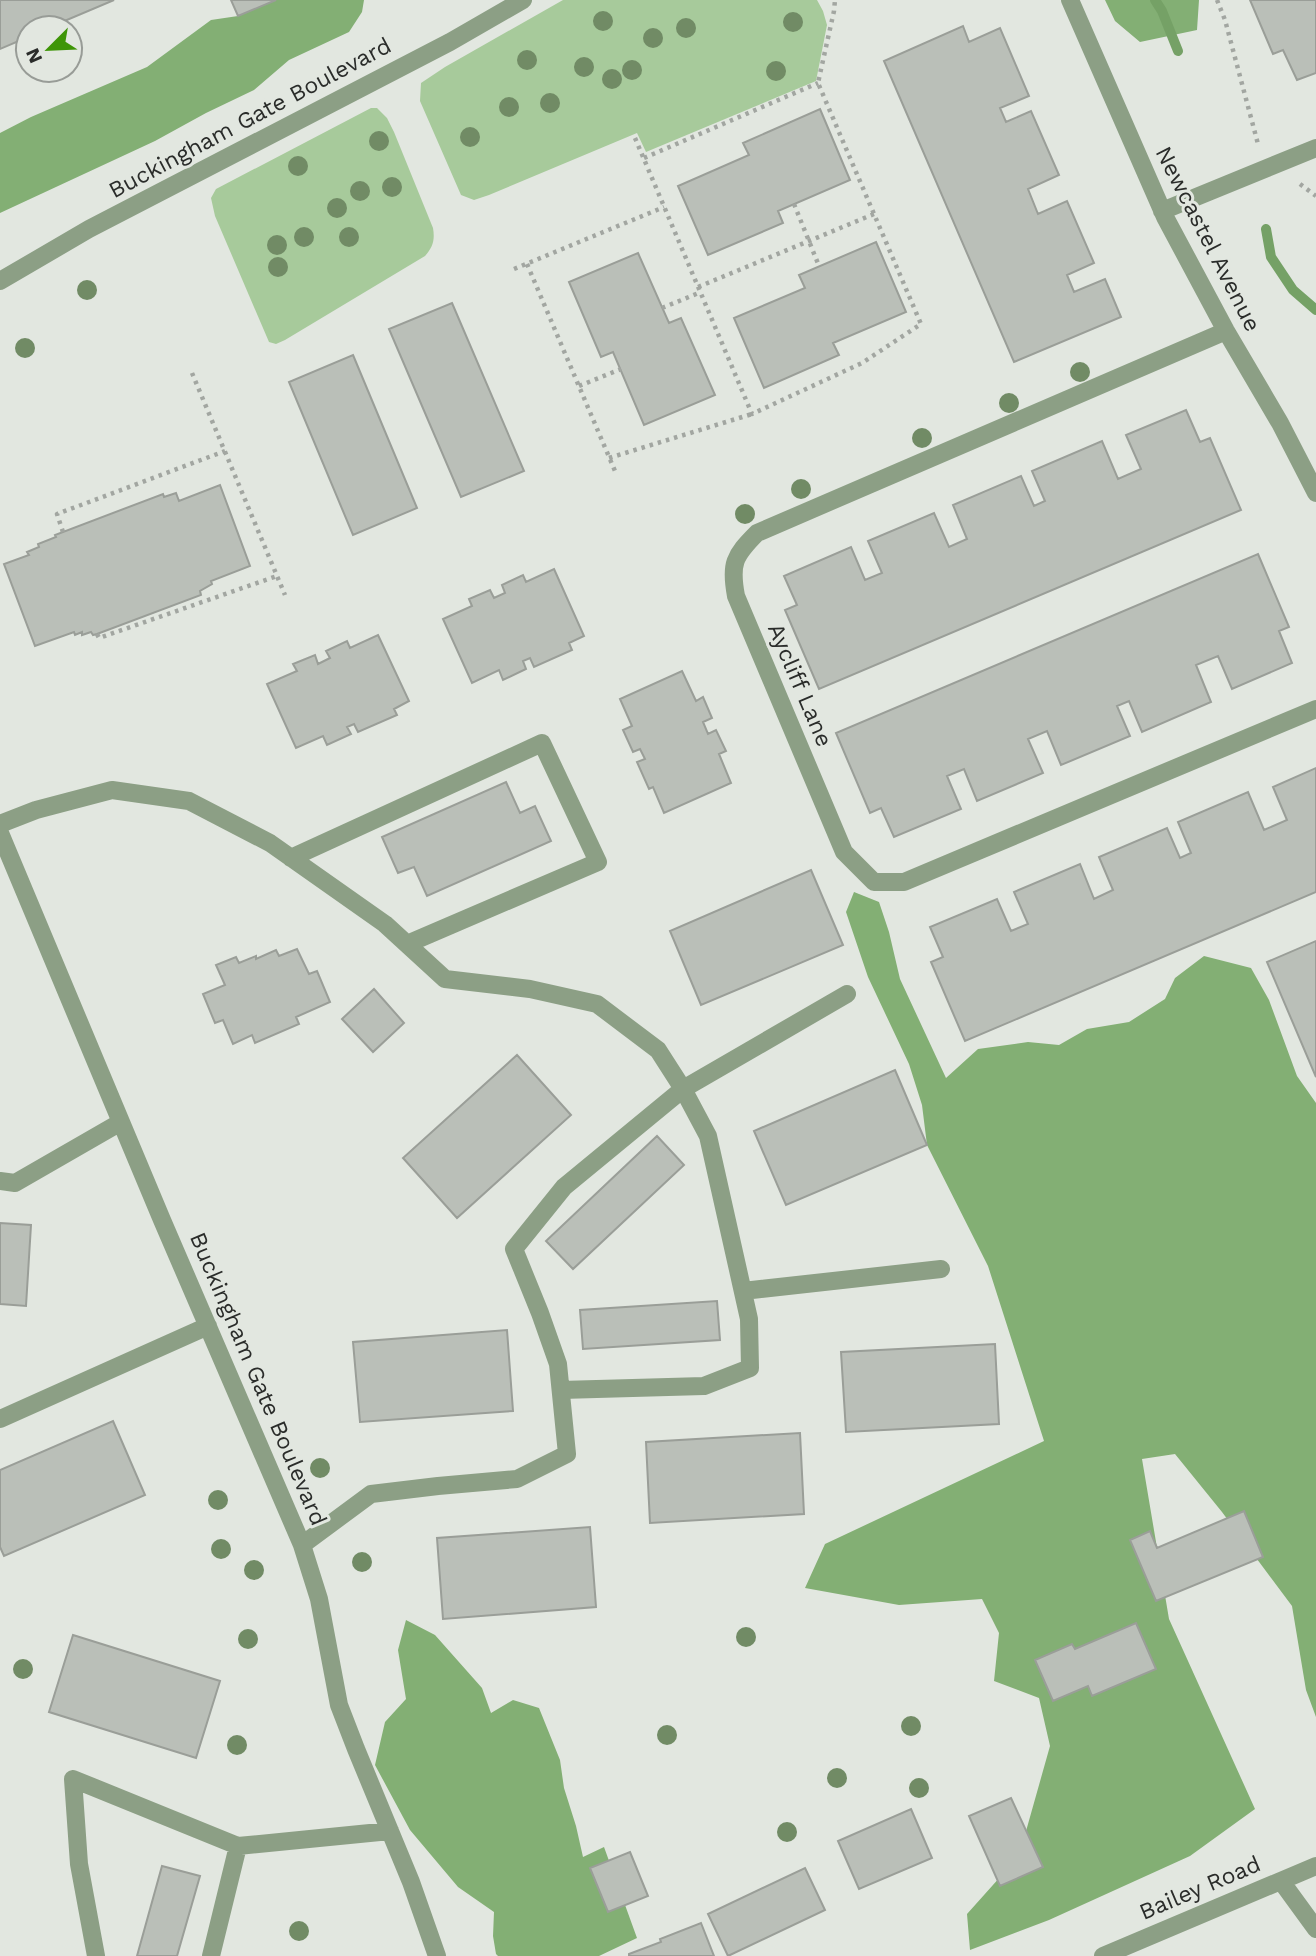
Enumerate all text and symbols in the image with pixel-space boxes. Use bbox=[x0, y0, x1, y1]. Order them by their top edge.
north arrow bbox=[14, 14, 84, 84]
street label: Buckingham Gate Boulevard bbox=[104, 32, 396, 204]
text: N bbox=[21, 45, 47, 67]
street label: Newcastel Avenue bbox=[1150, 142, 1266, 336]
street label: Aycliff Lane bbox=[762, 619, 838, 751]
street label: Buckingham Gate Boulevard bbox=[184, 1228, 332, 1530]
street label: Bailey Road bbox=[1135, 1850, 1265, 1926]

